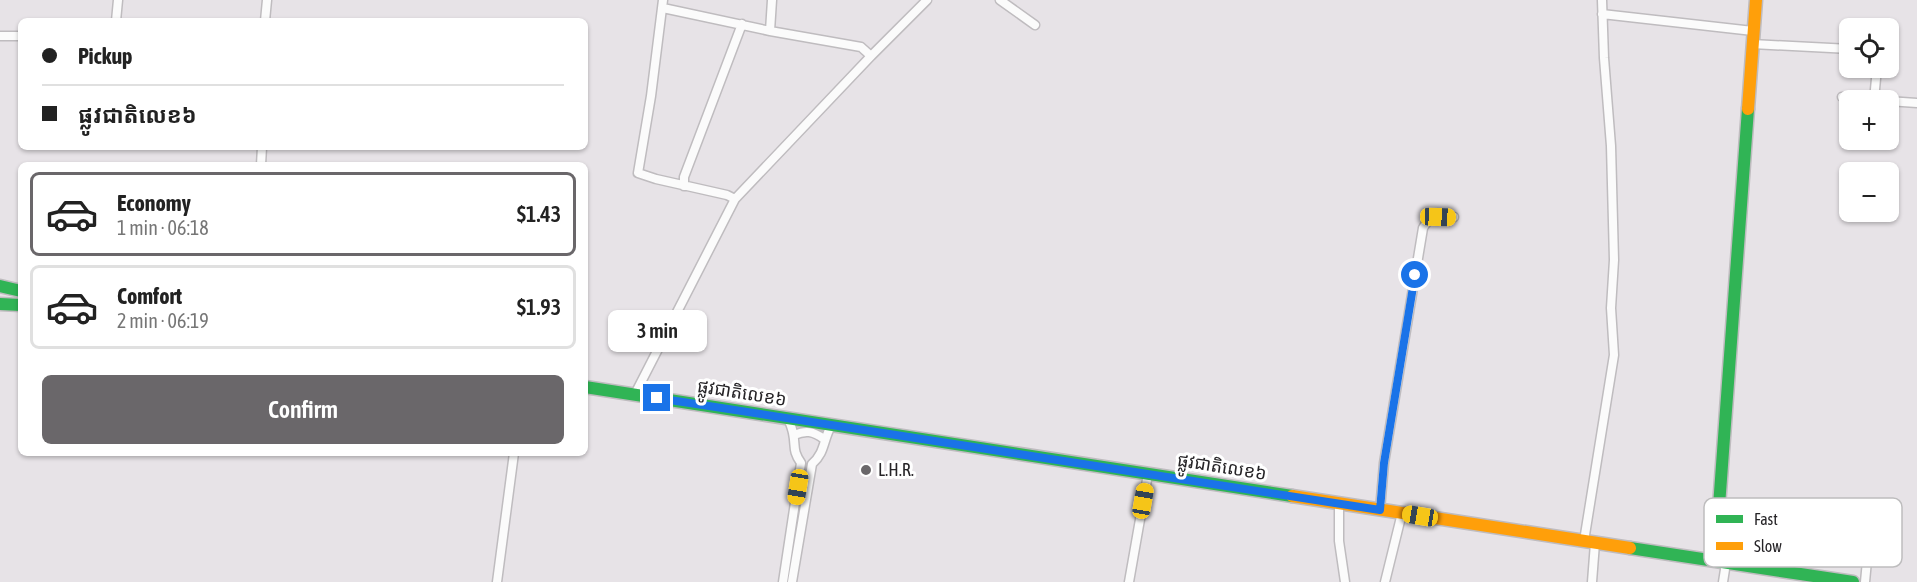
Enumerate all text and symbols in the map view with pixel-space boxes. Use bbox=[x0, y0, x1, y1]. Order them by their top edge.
map controls bbox=[1839, 18, 1899, 222]
button: locate bbox=[1839, 18, 1899, 78]
text: Pickup bbox=[78, 43, 133, 69]
button: + bbox=[1839, 90, 1899, 150]
text: ផ្លូវជាតិលេខ៦ bbox=[78, 102, 197, 128]
button: − bbox=[1839, 162, 1899, 222]
icon: car bbox=[45, 187, 99, 241]
text: Economy bbox=[117, 190, 191, 216]
text: $1.43 bbox=[517, 201, 561, 227]
car bbox=[1420, 207, 1456, 227]
text: 1 min · 06:18 bbox=[117, 216, 209, 239]
route start bbox=[1401, 261, 1428, 288]
icon: car bbox=[45, 280, 99, 334]
text: Comfort bbox=[117, 283, 182, 309]
text: $1.93 bbox=[517, 294, 561, 320]
text: 2 min · 06:19 bbox=[117, 309, 209, 332]
callout: 3 min bbox=[608, 311, 706, 353]
text: 3 min bbox=[637, 319, 678, 342]
button: Confirm bbox=[42, 375, 564, 444]
street label: ផ្លូវជាតិលេខ៦ bbox=[695, 375, 788, 416]
route end bbox=[643, 384, 670, 411]
street label: ផ្លូវជាតិលេខ៦ bbox=[1175, 449, 1268, 490]
place label: L.H.R. bbox=[878, 459, 914, 480]
marker: L.H.R. bbox=[859, 463, 873, 477]
car bbox=[786, 468, 810, 506]
car bbox=[1131, 482, 1155, 520]
legend bbox=[1704, 498, 1902, 567]
car bbox=[1401, 504, 1439, 528]
text: Fast bbox=[1754, 510, 1778, 528]
text: Slow bbox=[1754, 537, 1782, 555]

